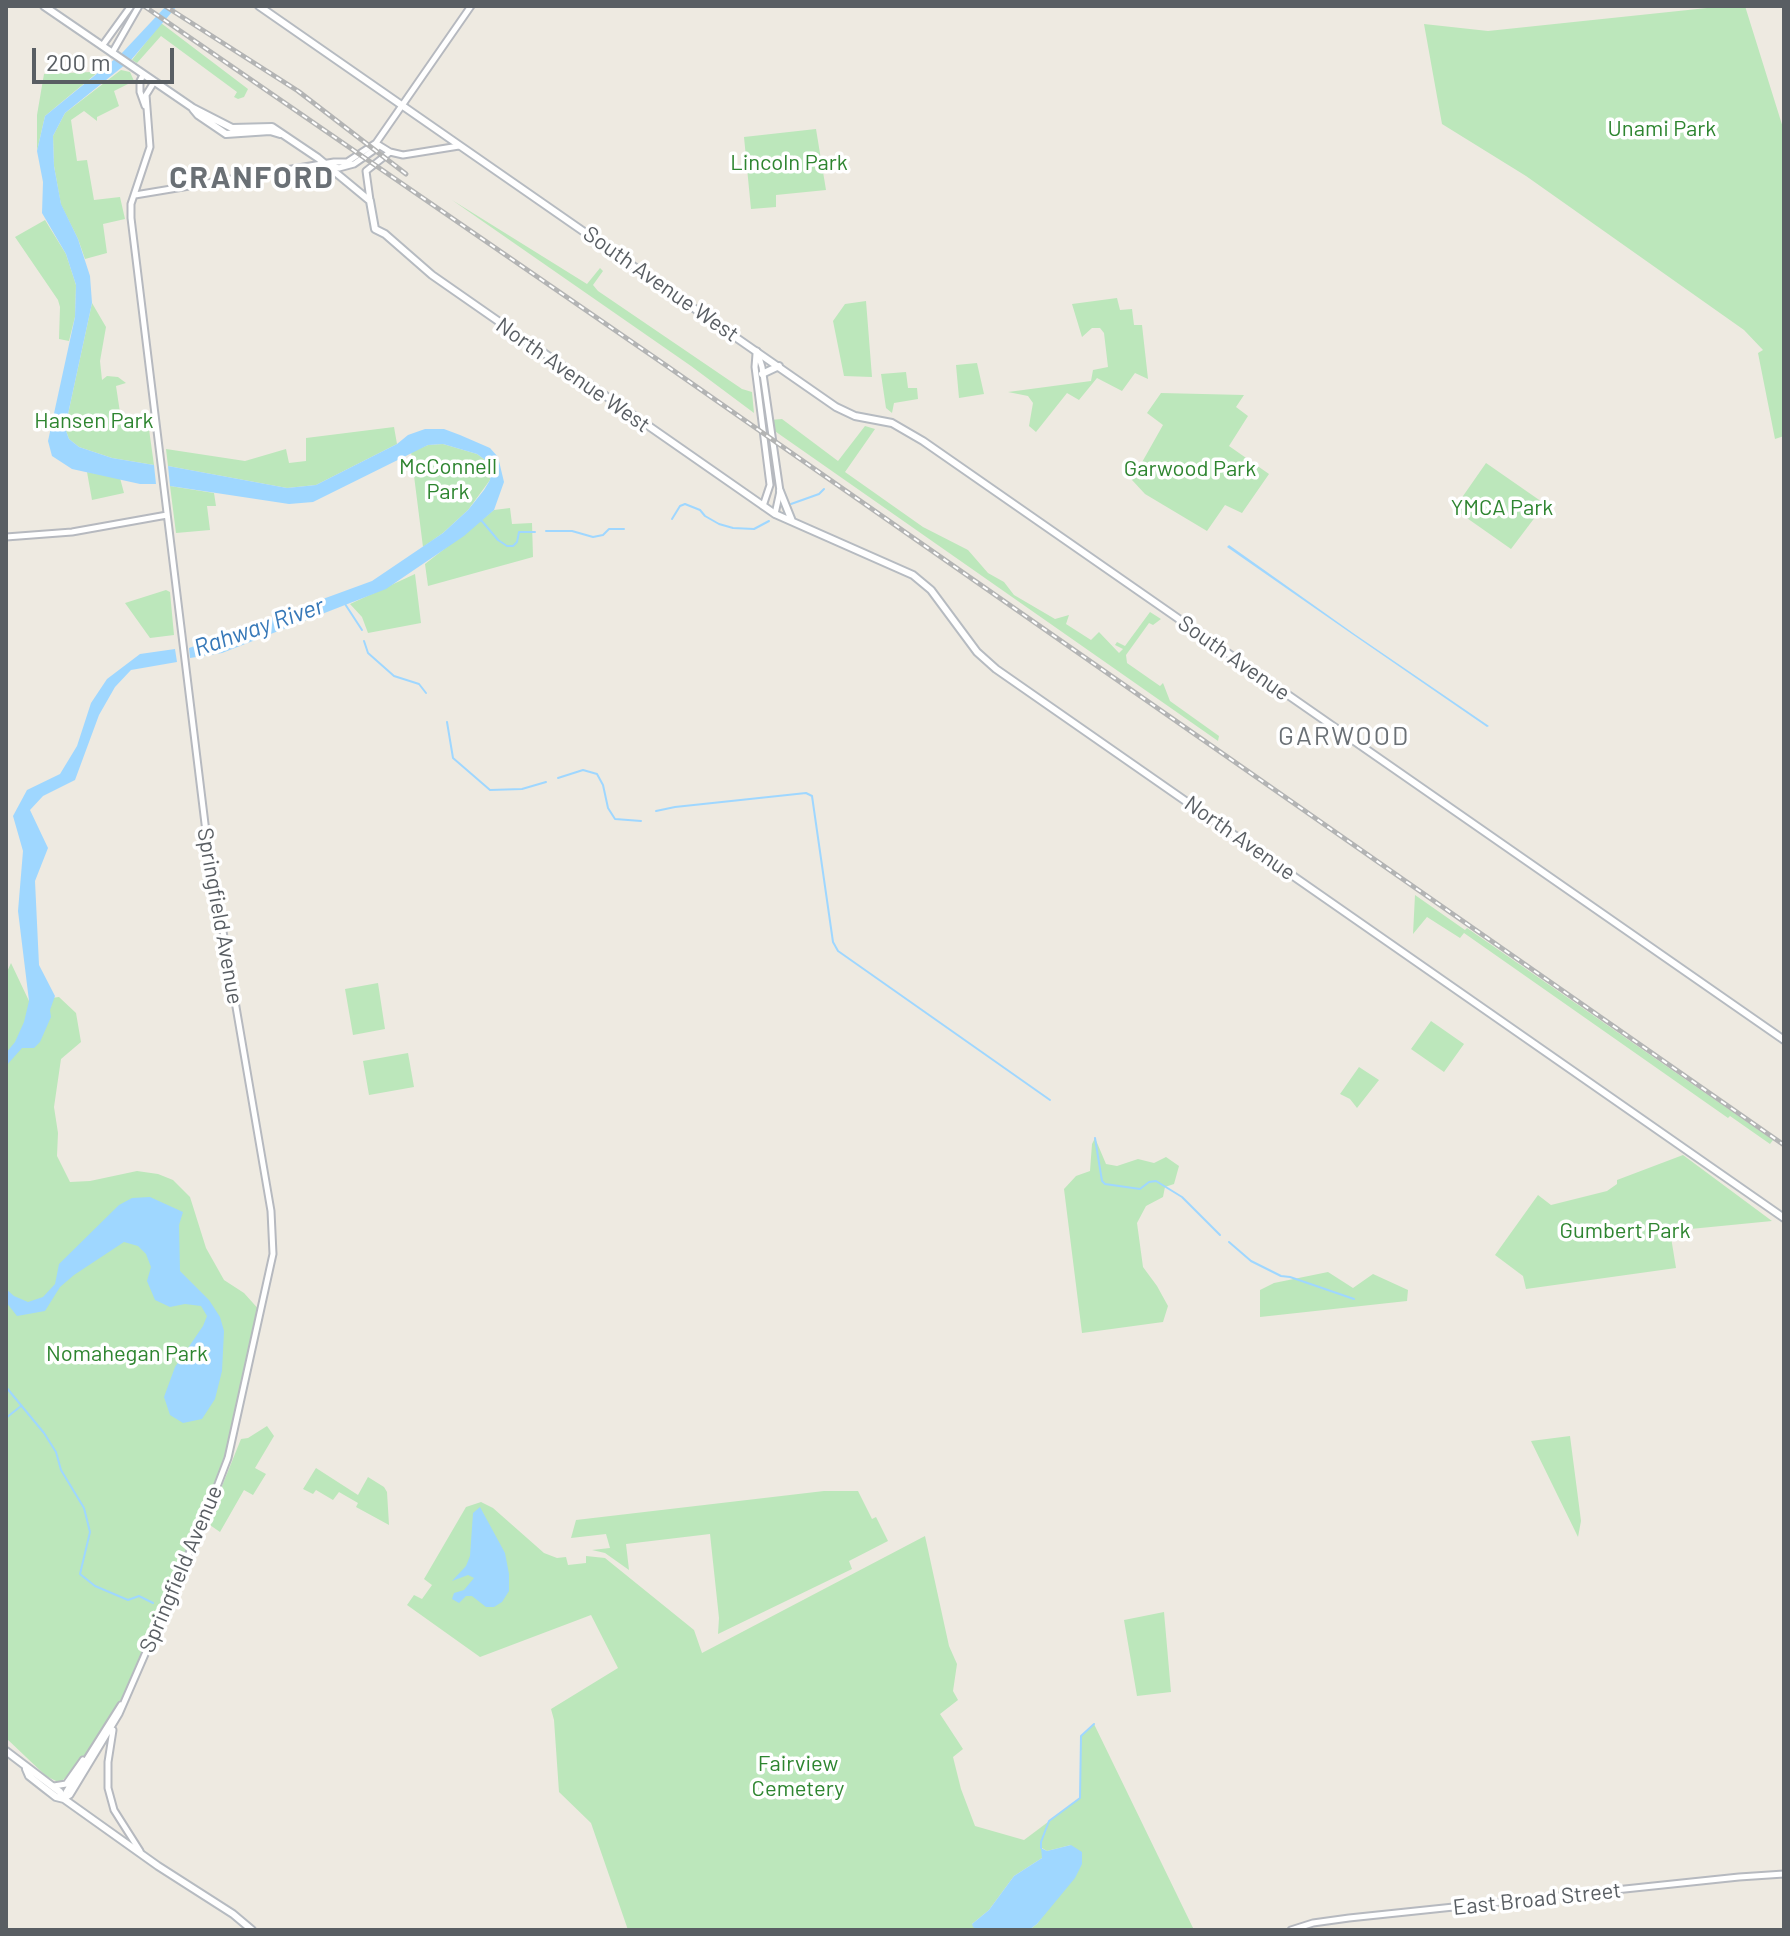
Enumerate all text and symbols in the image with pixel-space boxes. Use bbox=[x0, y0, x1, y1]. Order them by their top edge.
scale bar bbox=[36, 32, 178, 82]
text: 200 m bbox=[46, 47, 111, 76]
park label: Unami Park bbox=[1608, 116, 1716, 142]
park label: Lincoln Park bbox=[730, 150, 848, 176]
district label: CRANFORD bbox=[169, 160, 335, 196]
street label: South Avenue West bbox=[578, 221, 744, 347]
street label: North Avenue West bbox=[491, 312, 655, 438]
park label: Hansen Park bbox=[34, 408, 154, 434]
park label: McConnell Park bbox=[399, 454, 497, 506]
park label: Garwood Park bbox=[1124, 456, 1256, 482]
park label: YMCA Park bbox=[1451, 495, 1553, 521]
water label: Rahway River bbox=[190, 591, 328, 663]
street label: South Avenue bbox=[1173, 610, 1295, 706]
district label: GARWOOD bbox=[1278, 720, 1410, 752]
street label: North Avenue bbox=[1179, 790, 1301, 886]
street label: Springfield Avenue bbox=[191, 826, 249, 1006]
park label: Gumbert Park bbox=[1560, 1218, 1690, 1244]
park label: Nomahegan Park bbox=[46, 1341, 208, 1367]
street label: Springfield Avenue bbox=[134, 1482, 228, 1656]
park label: Fairview Cemetery bbox=[752, 1751, 844, 1802]
street label: East Broad Street bbox=[1452, 1877, 1622, 1921]

